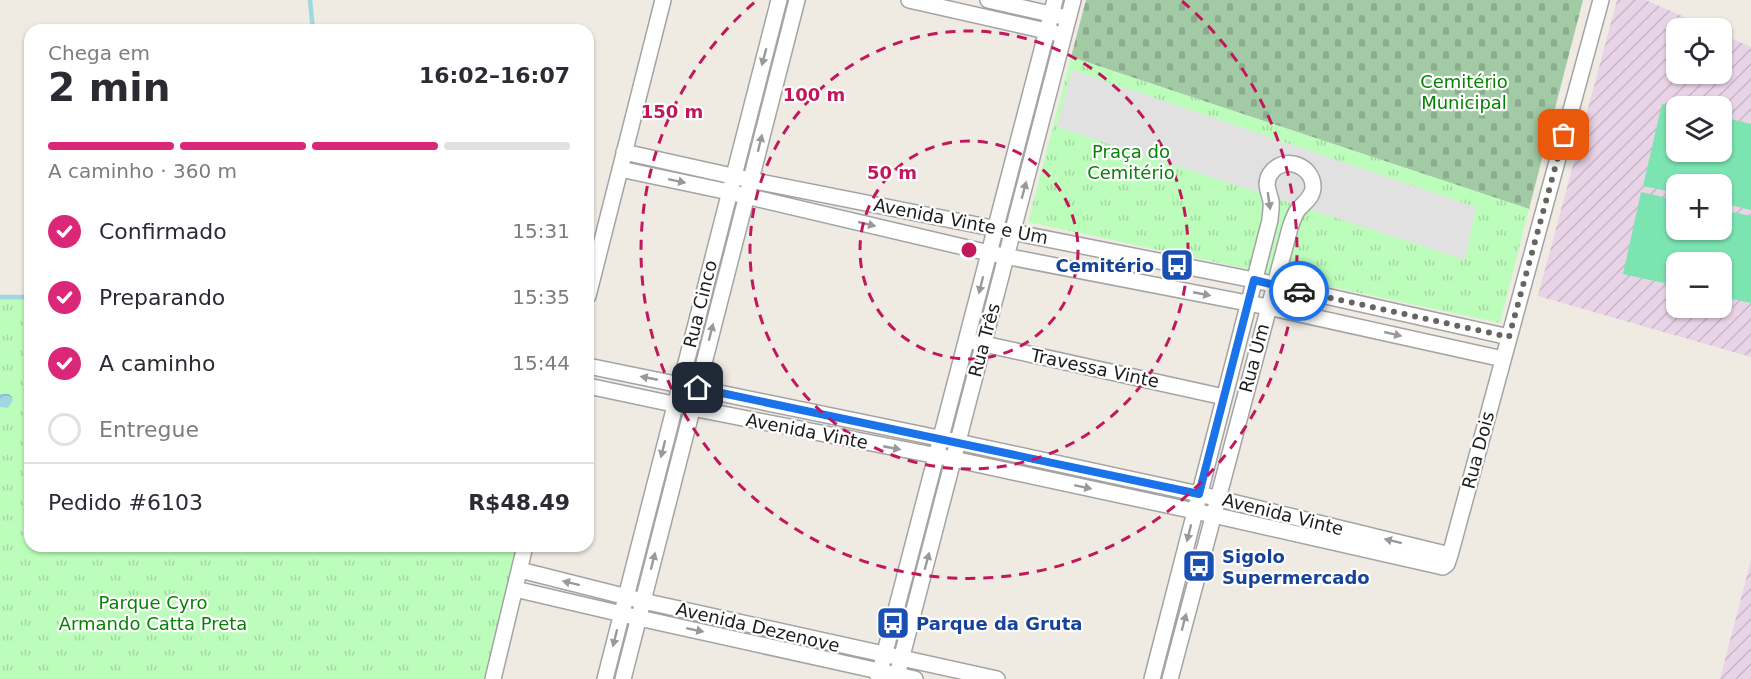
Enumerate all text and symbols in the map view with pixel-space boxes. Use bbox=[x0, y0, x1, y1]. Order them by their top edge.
map controls bbox=[1666, 18, 1732, 318]
button: locate bbox=[1666, 18, 1732, 84]
text: Chega em bbox=[48, 41, 150, 65]
one-way arrow bbox=[759, 47, 769, 66]
text: 16:02–16:07 bbox=[419, 63, 570, 88]
text: 2 min bbox=[48, 65, 170, 110]
park label: Cemitério Municipal bbox=[1420, 71, 1508, 113]
text: 100 m bbox=[783, 84, 845, 105]
button: layers bbox=[1666, 96, 1732, 162]
text: 150 m bbox=[641, 101, 703, 122]
pin bbox=[1538, 109, 1589, 160]
icon: bag bbox=[1547, 118, 1580, 151]
one-way arrow bbox=[755, 134, 765, 152]
park label: Praça do Cemitério bbox=[1087, 141, 1175, 183]
text: A caminho · 360 m bbox=[48, 159, 237, 183]
text: 50 m bbox=[867, 162, 917, 183]
button: + bbox=[1666, 174, 1732, 240]
one-way arrow bbox=[668, 177, 686, 187]
one-way arrow bbox=[1020, 181, 1029, 199]
one-way arrow bbox=[1265, 192, 1274, 211]
street label: Avenida Vinte e Um bbox=[872, 194, 1050, 248]
icon: check bbox=[48, 215, 81, 248]
text: Confirmado bbox=[99, 219, 227, 244]
text: 15:31 bbox=[512, 219, 570, 243]
one-way arrow bbox=[858, 220, 876, 230]
centre of rings bbox=[959, 240, 979, 260]
bus stop icon: Cemitério bbox=[1159, 247, 1195, 283]
button: − bbox=[1666, 252, 1732, 318]
place label: Cemitério bbox=[1055, 255, 1154, 276]
street label: Rua Cinco bbox=[679, 258, 721, 350]
courier bbox=[1269, 261, 1329, 321]
one-way arrow bbox=[975, 275, 985, 294]
icon: car bbox=[1283, 275, 1316, 308]
icon: check bbox=[48, 281, 81, 314]
text: Preparando bbox=[99, 285, 225, 310]
text: 15:35 bbox=[512, 285, 570, 309]
one-way arrow bbox=[1193, 290, 1212, 299]
street label: Rua Três bbox=[964, 301, 1004, 379]
street label: Rua Um bbox=[1235, 321, 1273, 395]
one-way arrow bbox=[707, 322, 717, 341]
one-way arrow bbox=[1384, 330, 1402, 340]
street label: Travessa Vinte bbox=[1028, 344, 1161, 392]
icon: check bbox=[48, 347, 81, 380]
text: A caminho bbox=[99, 351, 216, 376]
text: 15:44 bbox=[512, 351, 570, 375]
pin bbox=[672, 362, 723, 413]
icon: home bbox=[681, 371, 714, 404]
one-way arrow bbox=[639, 373, 658, 382]
street label: Avenida Vinte bbox=[744, 409, 870, 453]
street label: Rua Dois bbox=[1458, 409, 1498, 491]
text: Entregue bbox=[99, 417, 199, 442]
one-way arrow bbox=[658, 439, 668, 458]
one-way arrow bbox=[883, 444, 902, 453]
one-way arrow bbox=[1074, 483, 1093, 492]
street label: Avenida Vinte bbox=[1220, 489, 1346, 539]
text: Pedido #6103 bbox=[48, 490, 203, 515]
text: R$48.49 bbox=[468, 490, 570, 515]
one-way arrow bbox=[1184, 524, 1193, 542]
one-way arrow bbox=[1384, 536, 1402, 546]
place label: Sigolo Supermercado bbox=[1222, 546, 1370, 588]
bus stop icon: Sigolo Supermercado bbox=[1181, 548, 1217, 584]
one-way arrow bbox=[649, 552, 659, 570]
one-way arrow bbox=[922, 552, 932, 571]
one-way arrow bbox=[562, 577, 580, 587]
park label: Parque Cyro Armando Catta Preta bbox=[59, 592, 247, 634]
street label: Avenida Dezenove bbox=[674, 598, 842, 656]
bus stop icon: Parque da Gruta bbox=[875, 605, 911, 641]
place label: Parque da Gruta bbox=[916, 613, 1082, 634]
one-way arrow bbox=[1180, 613, 1190, 632]
one-way arrow bbox=[685, 626, 704, 636]
one-way arrow bbox=[610, 629, 620, 647]

